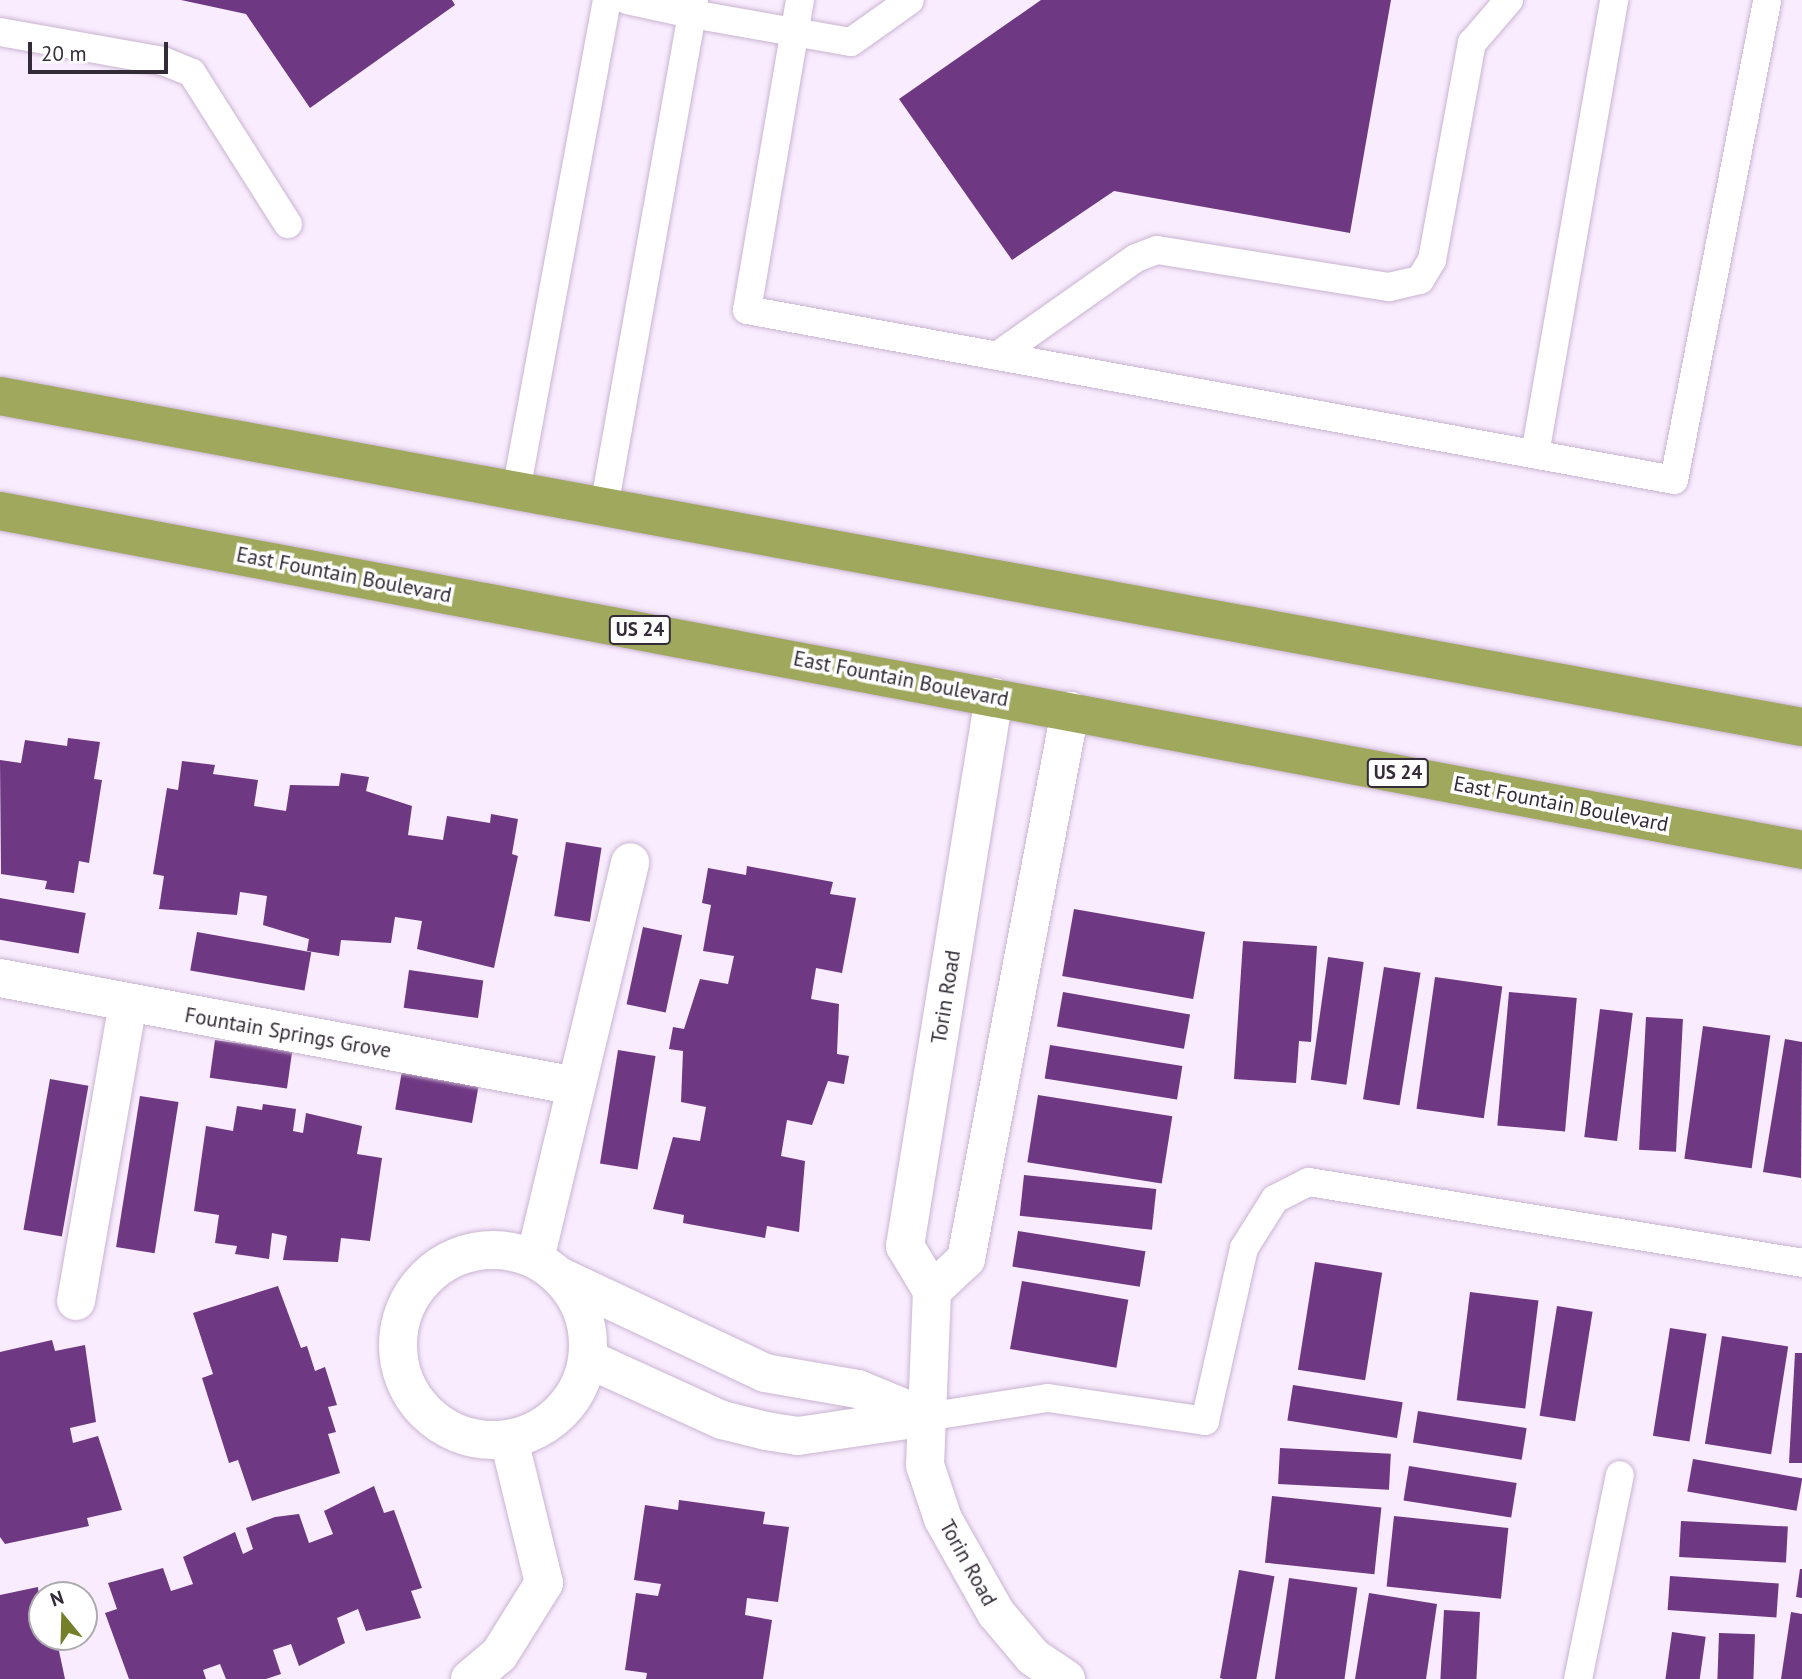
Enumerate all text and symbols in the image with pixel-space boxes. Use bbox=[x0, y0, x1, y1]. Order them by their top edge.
scale bar bbox=[32, 28, 172, 72]
text: 20 m bbox=[41, 40, 87, 67]
street label: East Fountain Boulevard bbox=[234, 542, 454, 608]
road number: US 24 bbox=[608, 614, 672, 646]
street label: East Fountain Boulevard bbox=[791, 646, 1011, 712]
road number: US 24 bbox=[1366, 758, 1430, 788]
street label: East Fountain Boulevard bbox=[1451, 771, 1671, 837]
street label: Torin Road bbox=[926, 948, 966, 1046]
street label: Fountain Springs Grove bbox=[183, 1002, 393, 1064]
street label: Torin Road bbox=[934, 1516, 1002, 1610]
north arrow bbox=[28, 1581, 98, 1651]
text: N bbox=[47, 1585, 67, 1611]

